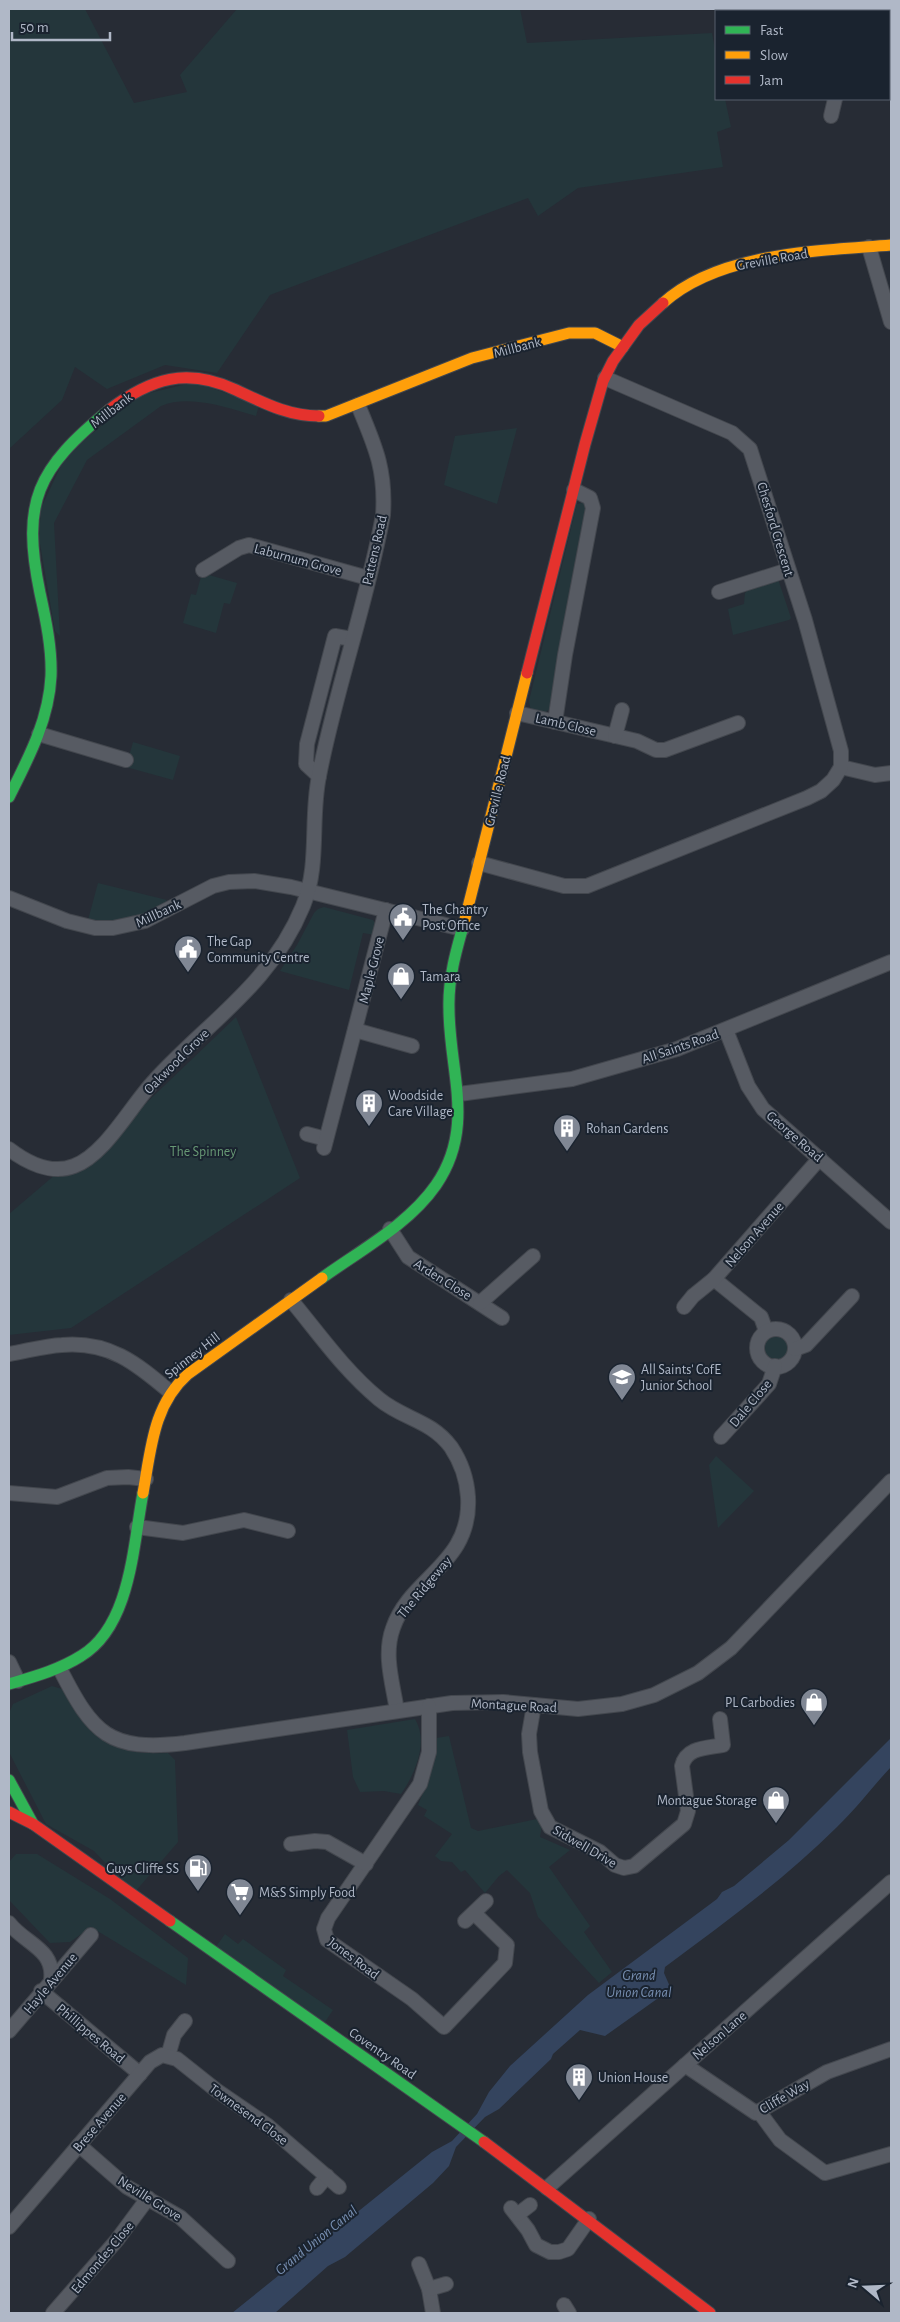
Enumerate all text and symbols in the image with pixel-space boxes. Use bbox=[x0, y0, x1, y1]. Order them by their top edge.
scale bar bbox=[12, 10, 110, 42]
legend bbox=[715, 10, 890, 100]
text: 50 m bbox=[20, 20, 49, 35]
text: Fast bbox=[760, 23, 784, 38]
text: Slow bbox=[760, 48, 788, 63]
text: Jam bbox=[760, 73, 783, 88]
street label: Greville Road bbox=[736, 247, 809, 273]
street label: Millbank bbox=[492, 335, 543, 361]
street label: Millbank bbox=[88, 390, 136, 431]
street label: Chesford Crescent bbox=[754, 481, 796, 579]
street label: Pattens Road bbox=[360, 514, 390, 586]
street label: Laburnum Grove bbox=[252, 542, 343, 578]
street label: Lamb Close bbox=[534, 711, 598, 739]
street label: Greville Road bbox=[482, 755, 513, 828]
street label: Millbank bbox=[133, 897, 184, 930]
public building icon: The Chantry Post Office bbox=[388, 902, 418, 941]
place label: The Chantry Post Office bbox=[422, 903, 488, 933]
public building icon: The Gap Community Centre bbox=[173, 934, 203, 973]
place label: The Gap Community Centre bbox=[207, 935, 309, 965]
street label: Maple Grove bbox=[357, 935, 387, 1005]
shop icon: Tamara bbox=[386, 961, 416, 1000]
place label: Tamara bbox=[420, 970, 461, 984]
street label: Oakwood Grove bbox=[141, 1026, 212, 1097]
street label: All Saints Road bbox=[640, 1027, 721, 1067]
building icon: Woodside Care Village bbox=[354, 1088, 384, 1127]
place label: Woodside Care Village bbox=[388, 1089, 453, 1119]
street label: George Road bbox=[764, 1109, 825, 1165]
building icon: Rohan Gardens bbox=[552, 1113, 582, 1152]
place label: Rohan Gardens bbox=[586, 1122, 669, 1136]
park label: The Spinney bbox=[170, 1145, 236, 1159]
street label: Nelson Avenue bbox=[723, 1199, 787, 1270]
street label: Arden Close bbox=[411, 1257, 474, 1303]
street label: Spinney Hill bbox=[162, 1330, 223, 1382]
school or university icon: All Saints' CofE Junior School bbox=[607, 1362, 637, 1401]
place label: All Saints' CofE Junior School bbox=[641, 1363, 721, 1393]
street label: Dale Close bbox=[727, 1377, 774, 1430]
street label: The Ridgeway bbox=[395, 1554, 455, 1621]
shop icon: PL Carbodies bbox=[799, 1687, 829, 1726]
place label: PL Carbodies bbox=[725, 1696, 795, 1710]
street label: Montague Road bbox=[471, 1697, 557, 1715]
shop icon: Montague Storage bbox=[761, 1785, 791, 1824]
place label: Montague Storage bbox=[657, 1794, 757, 1808]
street label: Sidwell Drive bbox=[550, 1823, 619, 1871]
fuel station icon: Guys Cliffe SS bbox=[183, 1853, 213, 1892]
place label: Guys Cliffe SS bbox=[106, 1862, 179, 1876]
supermarket icon: M&S Simply Food bbox=[225, 1877, 255, 1916]
place label: M&S Simply Food bbox=[259, 1886, 355, 1900]
street label: Jones Road bbox=[325, 1935, 381, 1982]
street label: Hayle Avenue bbox=[21, 1951, 80, 2017]
water label: Grand Union Canal bbox=[606, 1968, 672, 2000]
street label: Phillippes Road bbox=[54, 2001, 127, 2066]
street label: Nelson Lane bbox=[690, 2009, 749, 2063]
street label: Coventry Road bbox=[346, 2026, 419, 2082]
building icon: Union House bbox=[564, 2062, 594, 2101]
place label: Union House bbox=[598, 2071, 668, 2085]
street label: Cliffe Way bbox=[757, 2077, 812, 2117]
street label: Townesend Close bbox=[207, 2082, 290, 2148]
street label: Brese Avenue bbox=[70, 2090, 129, 2155]
street label: Neville Grove bbox=[115, 2174, 184, 2224]
water label: Grand Union Canal bbox=[272, 2203, 361, 2278]
street label: Edmondes Close bbox=[69, 2219, 137, 2296]
north arrow bbox=[840, 2262, 890, 2312]
text: N bbox=[845, 2276, 862, 2290]

